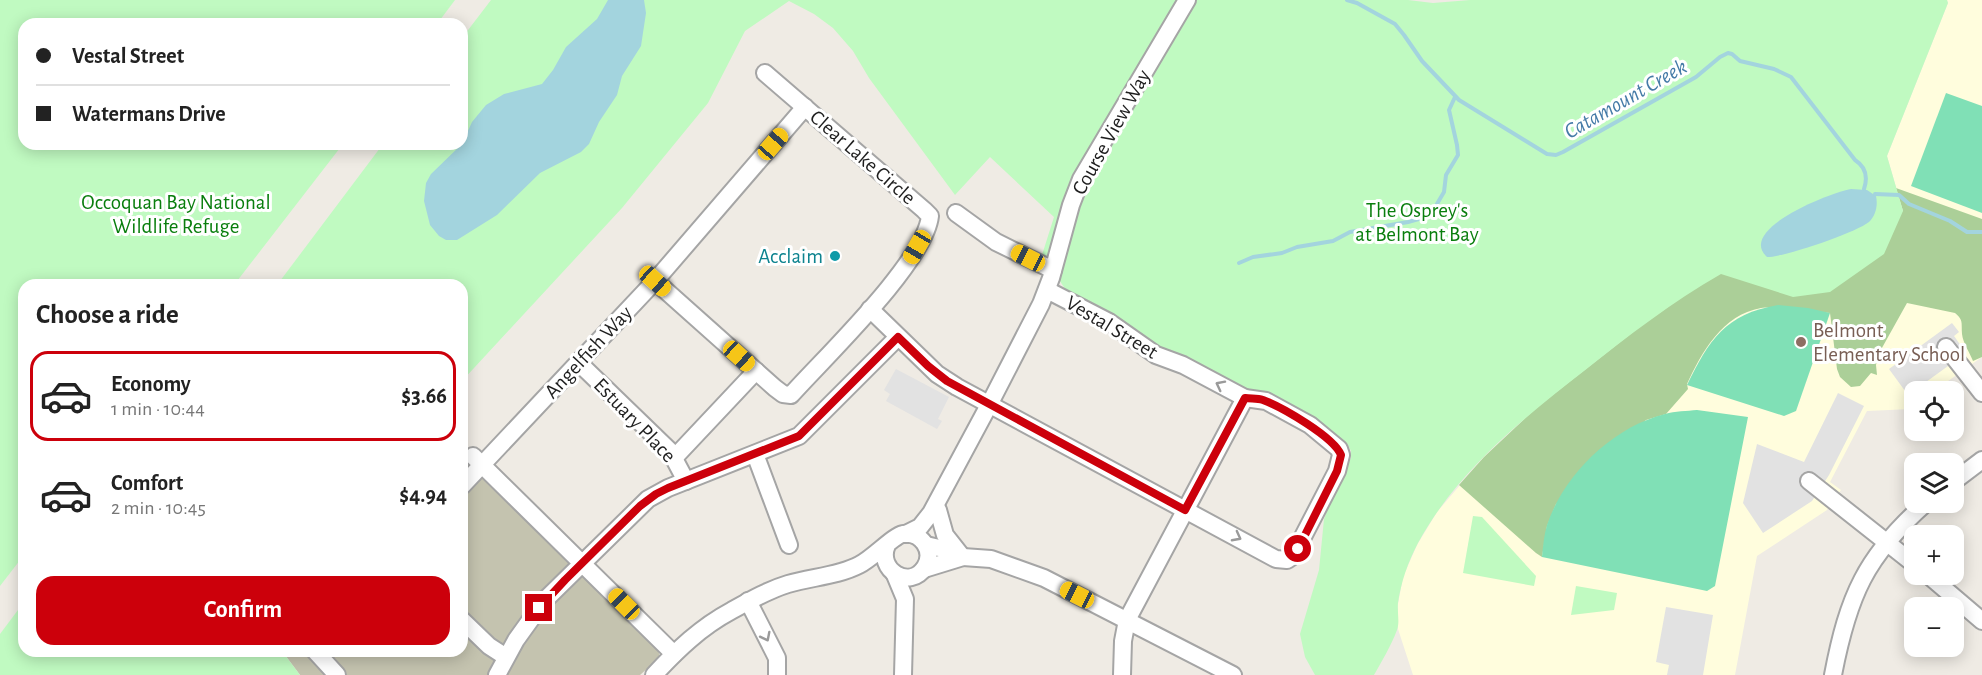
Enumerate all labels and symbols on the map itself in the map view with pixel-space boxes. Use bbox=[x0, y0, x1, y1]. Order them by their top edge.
water label: Catamount Creek bbox=[1561, 55, 1690, 143]
street label: Course View Way bbox=[1068, 66, 1154, 198]
street label: Clear Lake Circle bbox=[806, 106, 919, 209]
car bbox=[754, 125, 792, 163]
park label: Occoquan Bay National Wildlife Refuge bbox=[81, 192, 271, 237]
park label: The Osprey's at Belmont Bay bbox=[1355, 200, 1479, 245]
car bbox=[900, 227, 934, 267]
car bbox=[1008, 242, 1048, 274]
place label: Acclaim bbox=[758, 246, 823, 267]
marker: Acclaim bbox=[828, 249, 842, 263]
car bbox=[636, 262, 674, 300]
street label: Vestal Street bbox=[1062, 292, 1161, 363]
street label: Angelfish Way bbox=[541, 302, 636, 403]
place label: Belmont Elementary School bbox=[1813, 320, 1965, 365]
marker: Belmont Elementary School bbox=[1794, 335, 1808, 349]
car bbox=[720, 337, 758, 375]
street label: Estuary Place bbox=[590, 374, 680, 466]
one-way arrow bbox=[1216, 381, 1227, 393]
one-way arrow bbox=[1230, 530, 1241, 541]
route start bbox=[1284, 535, 1311, 562]
car bbox=[1057, 579, 1097, 611]
car bbox=[605, 585, 643, 623]
route end bbox=[525, 594, 552, 621]
one-way arrow bbox=[759, 631, 771, 642]

